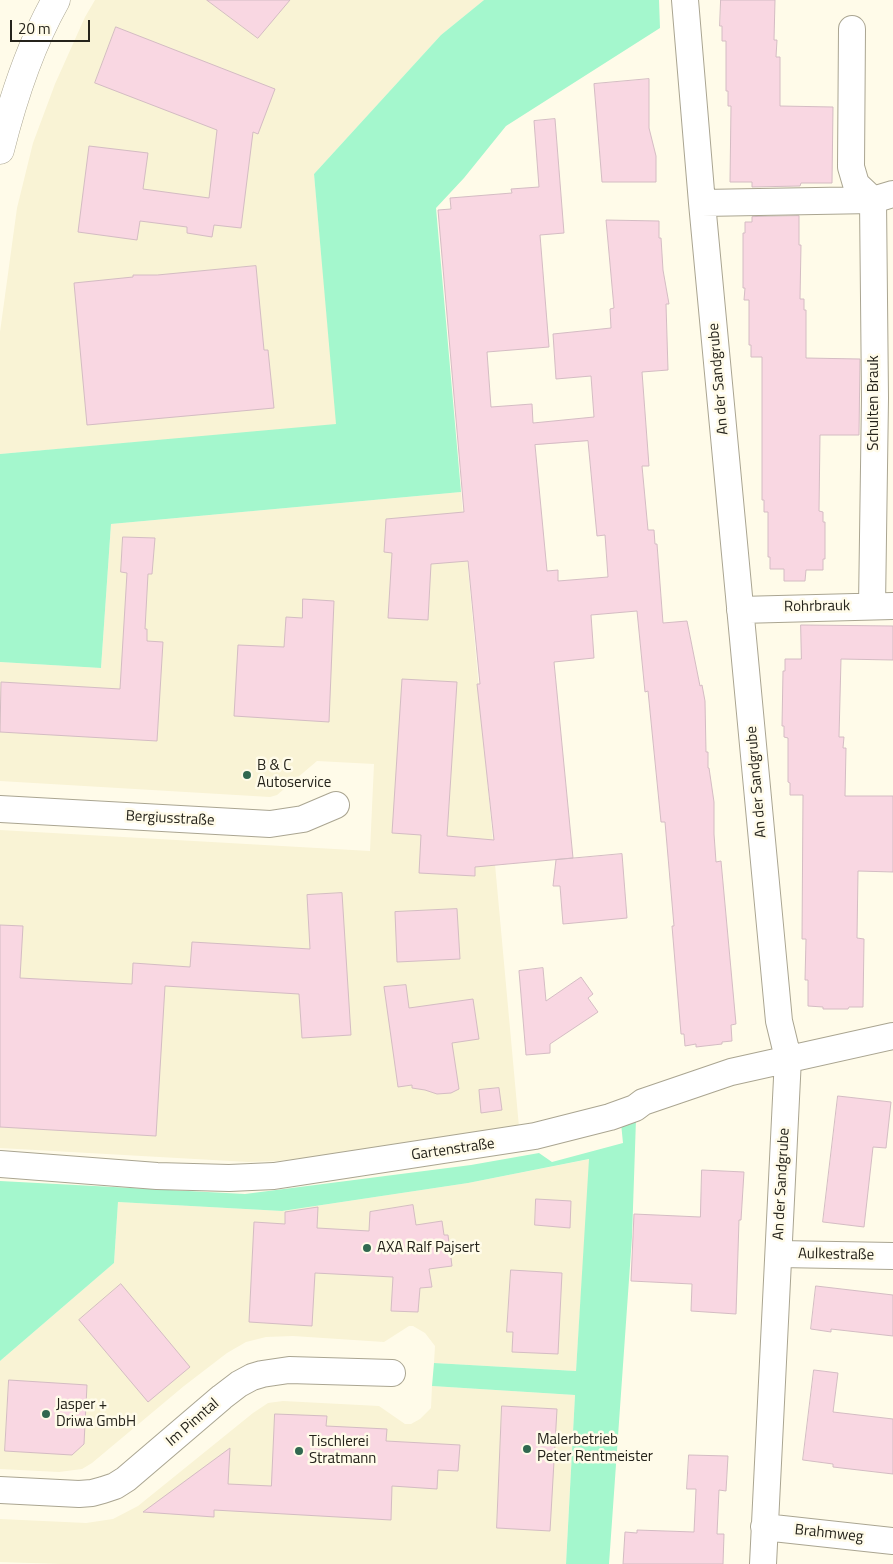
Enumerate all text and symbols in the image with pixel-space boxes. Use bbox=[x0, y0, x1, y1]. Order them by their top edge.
scale bar bbox=[12, 10, 92, 42]
text: 20 m bbox=[18, 17, 51, 40]
street label: An der Sandgrube bbox=[705, 322, 733, 436]
street label: Schulten Brauk bbox=[865, 355, 883, 451]
street label: Rohrbrauk bbox=[784, 597, 850, 617]
street label: An der Sandgrube bbox=[743, 725, 771, 839]
place label: B & C Autoservice bbox=[257, 757, 331, 792]
marker: B & C Autoservice bbox=[241, 769, 253, 781]
street label: Bergiusstraße bbox=[125, 808, 215, 830]
street label: An der Sandgrube bbox=[770, 1127, 794, 1241]
street label: Gartenstraße bbox=[410, 1135, 496, 1165]
place label: AXA Ralf Pajsert bbox=[377, 1239, 480, 1257]
marker: AXA Ralf Pajsert bbox=[361, 1242, 373, 1254]
street label: Aulkestraße bbox=[798, 1245, 874, 1265]
street label: Im Pinntal bbox=[163, 1395, 223, 1451]
place label: Jasper + Driwa GmbH bbox=[56, 1396, 136, 1431]
marker: Jasper + Driwa GmbH bbox=[40, 1408, 52, 1420]
place label: Malerbetrieb Peter Rentmeister bbox=[537, 1431, 653, 1466]
place label: Tischlerei Stratmann bbox=[309, 1433, 376, 1468]
marker: Malerbetrieb Peter Rentmeister bbox=[521, 1443, 533, 1455]
marker: Tischlerei Stratmann bbox=[293, 1445, 305, 1457]
street label: Brahmweg bbox=[794, 1521, 864, 1547]

